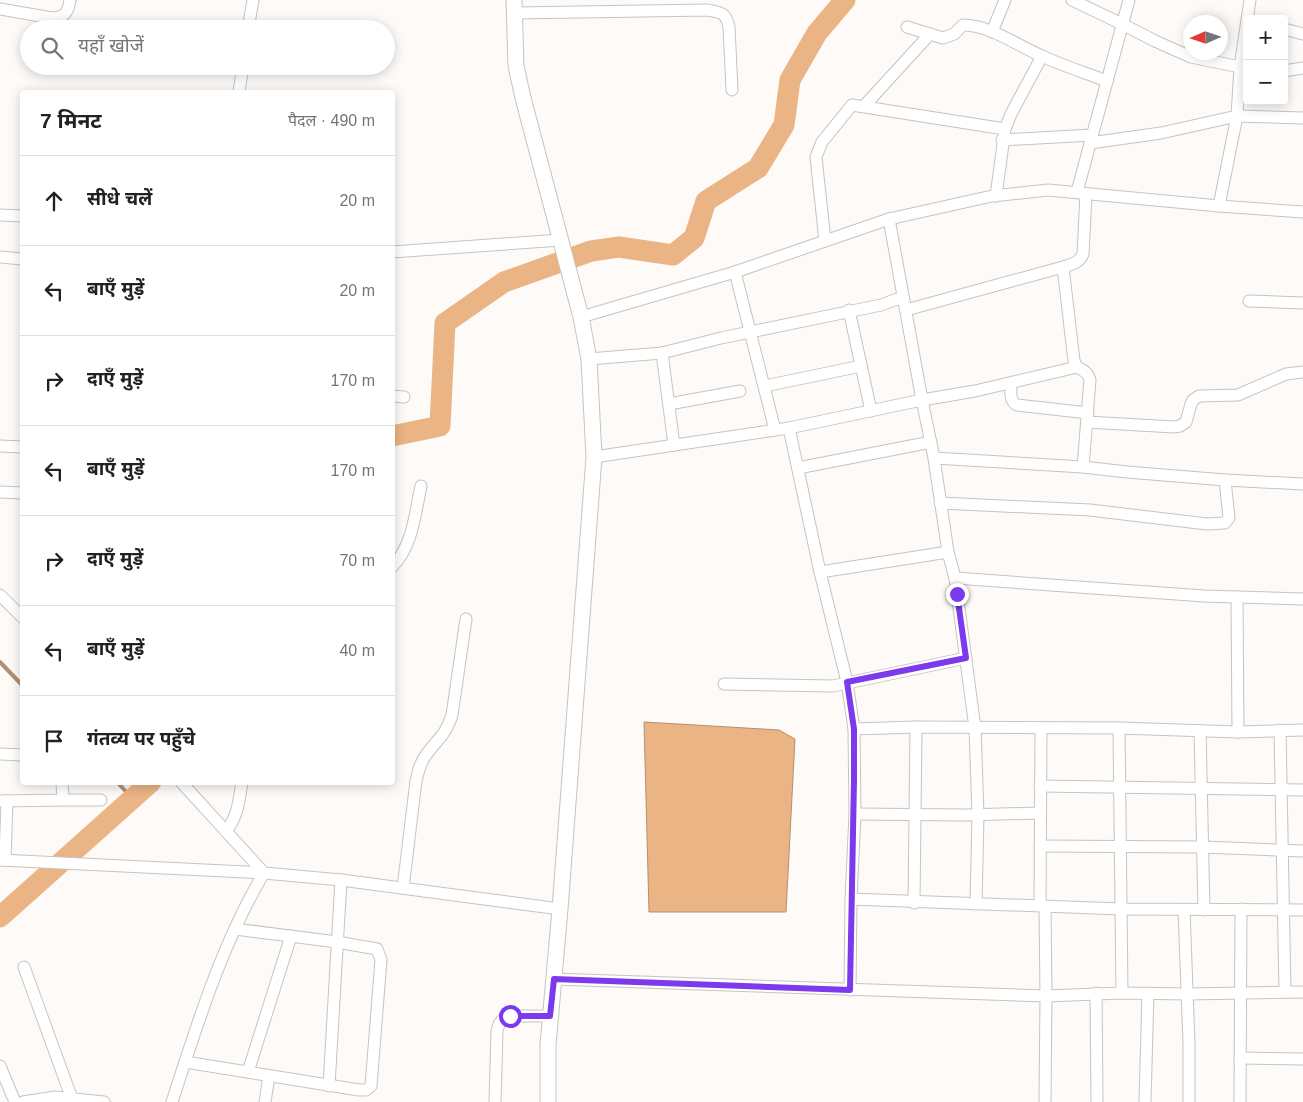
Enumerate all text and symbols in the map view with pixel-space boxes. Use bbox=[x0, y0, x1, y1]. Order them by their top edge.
north arrow bbox=[1183, 15, 1228, 60]
map controls bbox=[1243, 15, 1288, 105]
button: + bbox=[1243, 15, 1288, 60]
search box bbox=[20, 20, 395, 75]
icon: search bbox=[38, 34, 66, 62]
text: यहाँ खोजें bbox=[78, 35, 144, 56]
button: − bbox=[1243, 60, 1288, 105]
text: 7 मिनट bbox=[40, 109, 102, 132]
text: पैदल · 490 m bbox=[288, 112, 375, 129]
icon: ahead bbox=[40, 187, 68, 215]
text: सीधे चलें bbox=[87, 188, 152, 209]
text: 20 m bbox=[339, 192, 375, 209]
icon: left bbox=[40, 277, 68, 305]
text: बाएँ मुड़ें bbox=[87, 278, 144, 299]
text: 20 m bbox=[339, 282, 375, 299]
icon: right bbox=[40, 367, 68, 395]
text: दाएँ मुड़ें bbox=[87, 368, 143, 389]
text: 170 m bbox=[331, 372, 375, 389]
icon: left bbox=[40, 457, 68, 485]
text: बाएँ मुड़ें bbox=[87, 458, 144, 479]
text: 170 m bbox=[331, 462, 375, 479]
icon: right bbox=[40, 547, 68, 575]
text: दाएँ मुड़ें bbox=[87, 548, 143, 569]
text: 70 m bbox=[339, 552, 375, 569]
route end bbox=[946, 583, 969, 606]
icon: left bbox=[40, 637, 68, 665]
text: बाएँ मुड़ें bbox=[87, 638, 144, 659]
text: 40 m bbox=[339, 642, 375, 659]
icon: arrive bbox=[40, 727, 68, 755]
text: गंतव्य पर पहुँचे bbox=[87, 728, 195, 749]
route start bbox=[499, 1005, 522, 1028]

